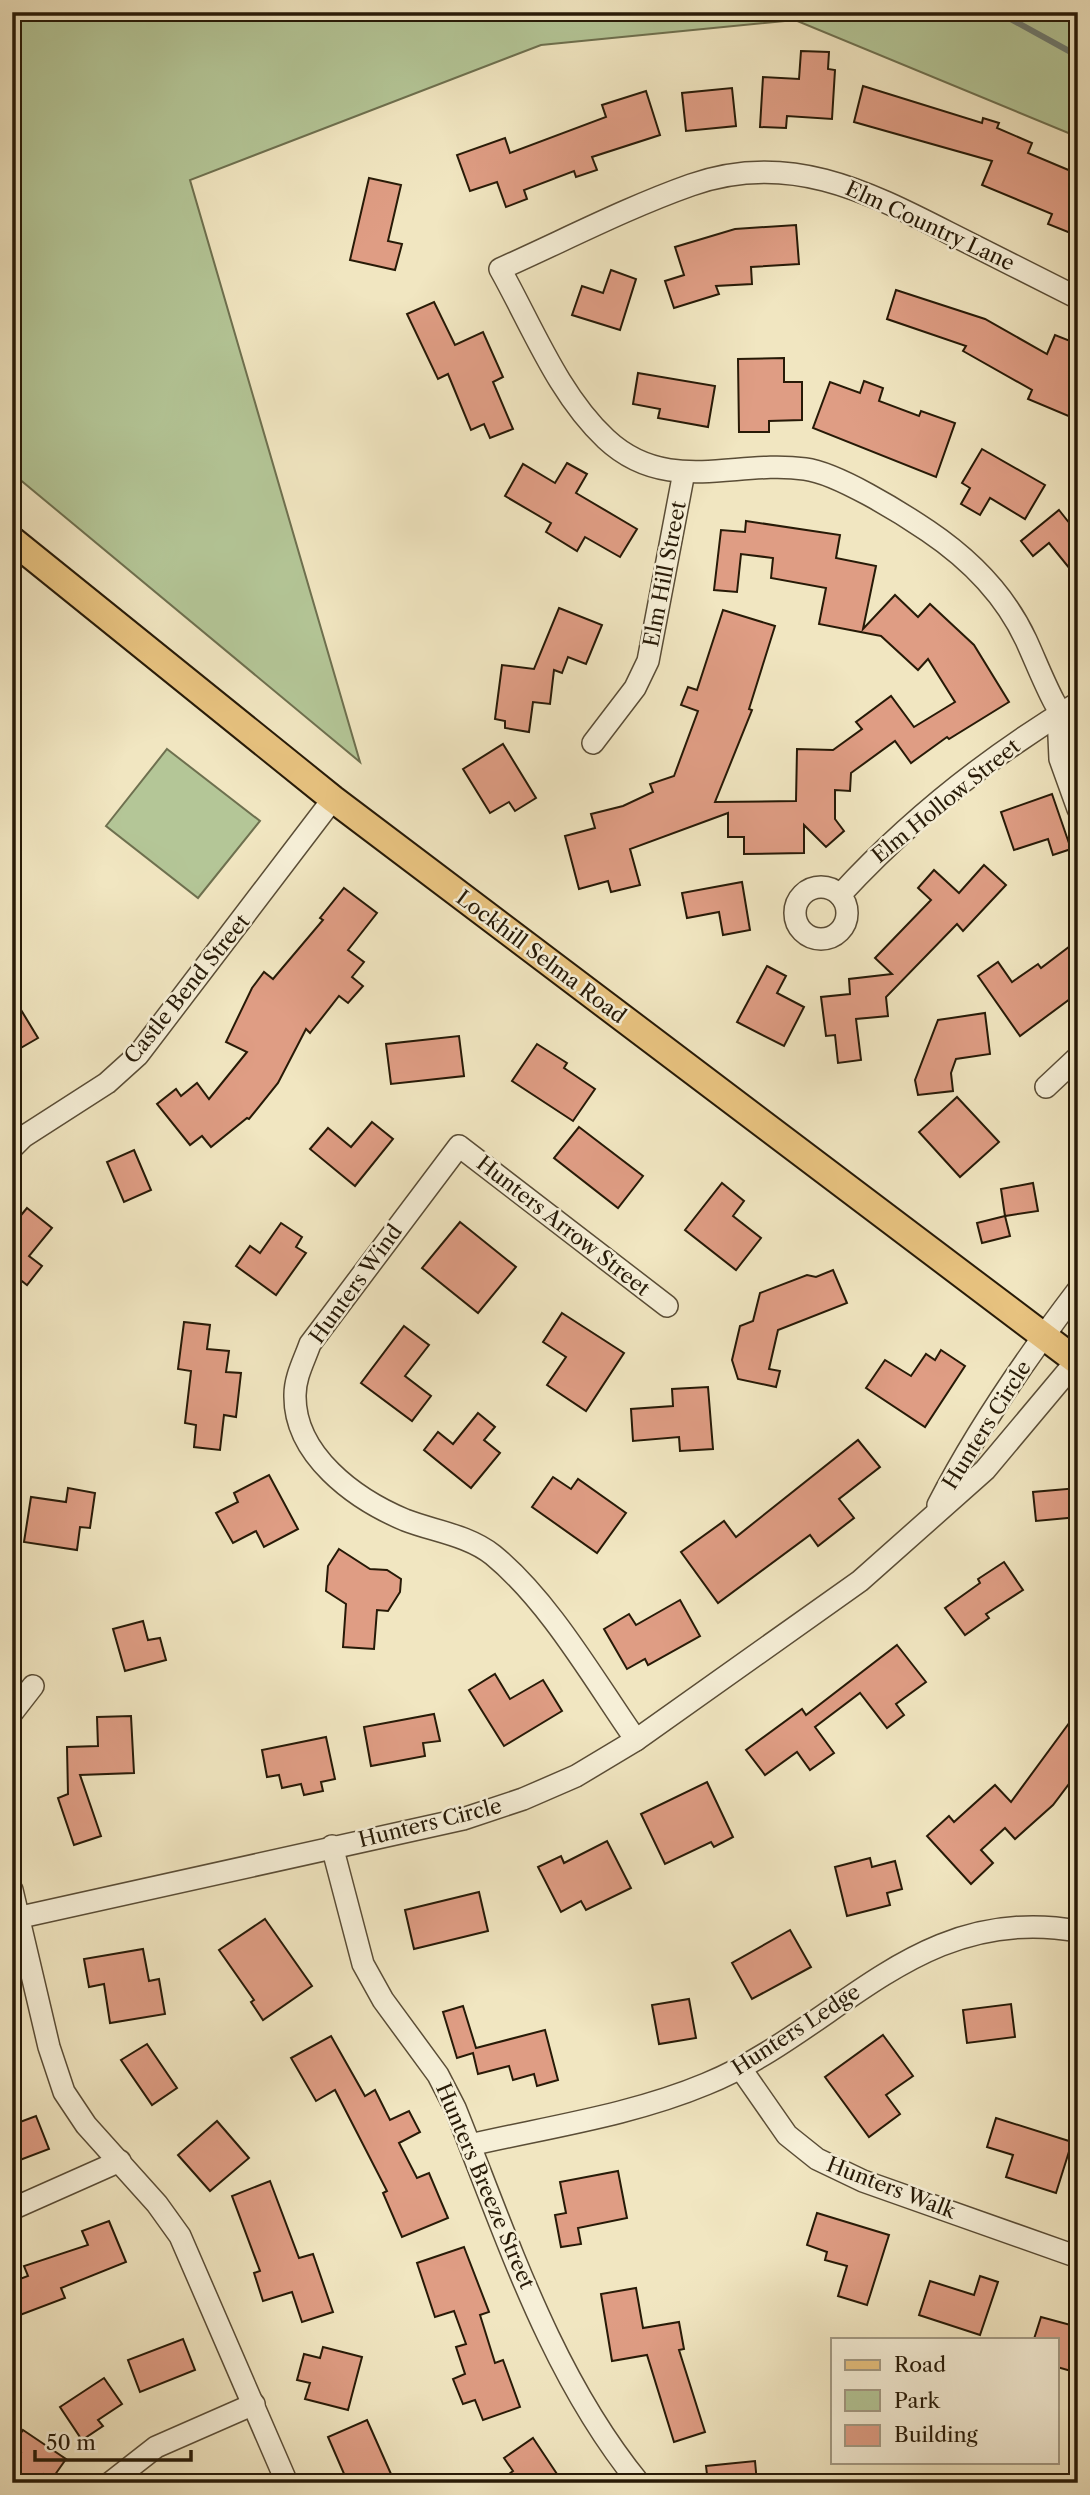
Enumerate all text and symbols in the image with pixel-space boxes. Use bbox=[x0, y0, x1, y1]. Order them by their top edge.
street label: Elm Country Lane bbox=[842, 175, 1019, 276]
street label: Elm Hill Street bbox=[638, 498, 691, 649]
street label: Elm Hollow Street bbox=[867, 733, 1025, 868]
street label: Lockhill Selma Road bbox=[452, 885, 631, 1029]
street label: Castle Bend Street bbox=[119, 909, 255, 1068]
street label: Hunters Arrow Street bbox=[472, 1150, 655, 1301]
street label: Hunters Wind bbox=[304, 1219, 407, 1348]
street label: Hunters Circle bbox=[937, 1356, 1036, 1494]
street label: Hunters Circle bbox=[356, 1793, 504, 1852]
street label: Hunters Ledge bbox=[727, 1979, 864, 2080]
street label: Hunters Breeze Street bbox=[431, 2079, 540, 2293]
street label: Hunters Walk bbox=[823, 2151, 960, 2224]
legend bbox=[831, 2338, 1058, 2464]
text: Road bbox=[894, 2352, 946, 2377]
text: Park bbox=[894, 2388, 940, 2413]
scale bar bbox=[35, 2418, 191, 2462]
text: Building bbox=[894, 2422, 979, 2447]
text: 50 m bbox=[46, 2430, 96, 2455]

